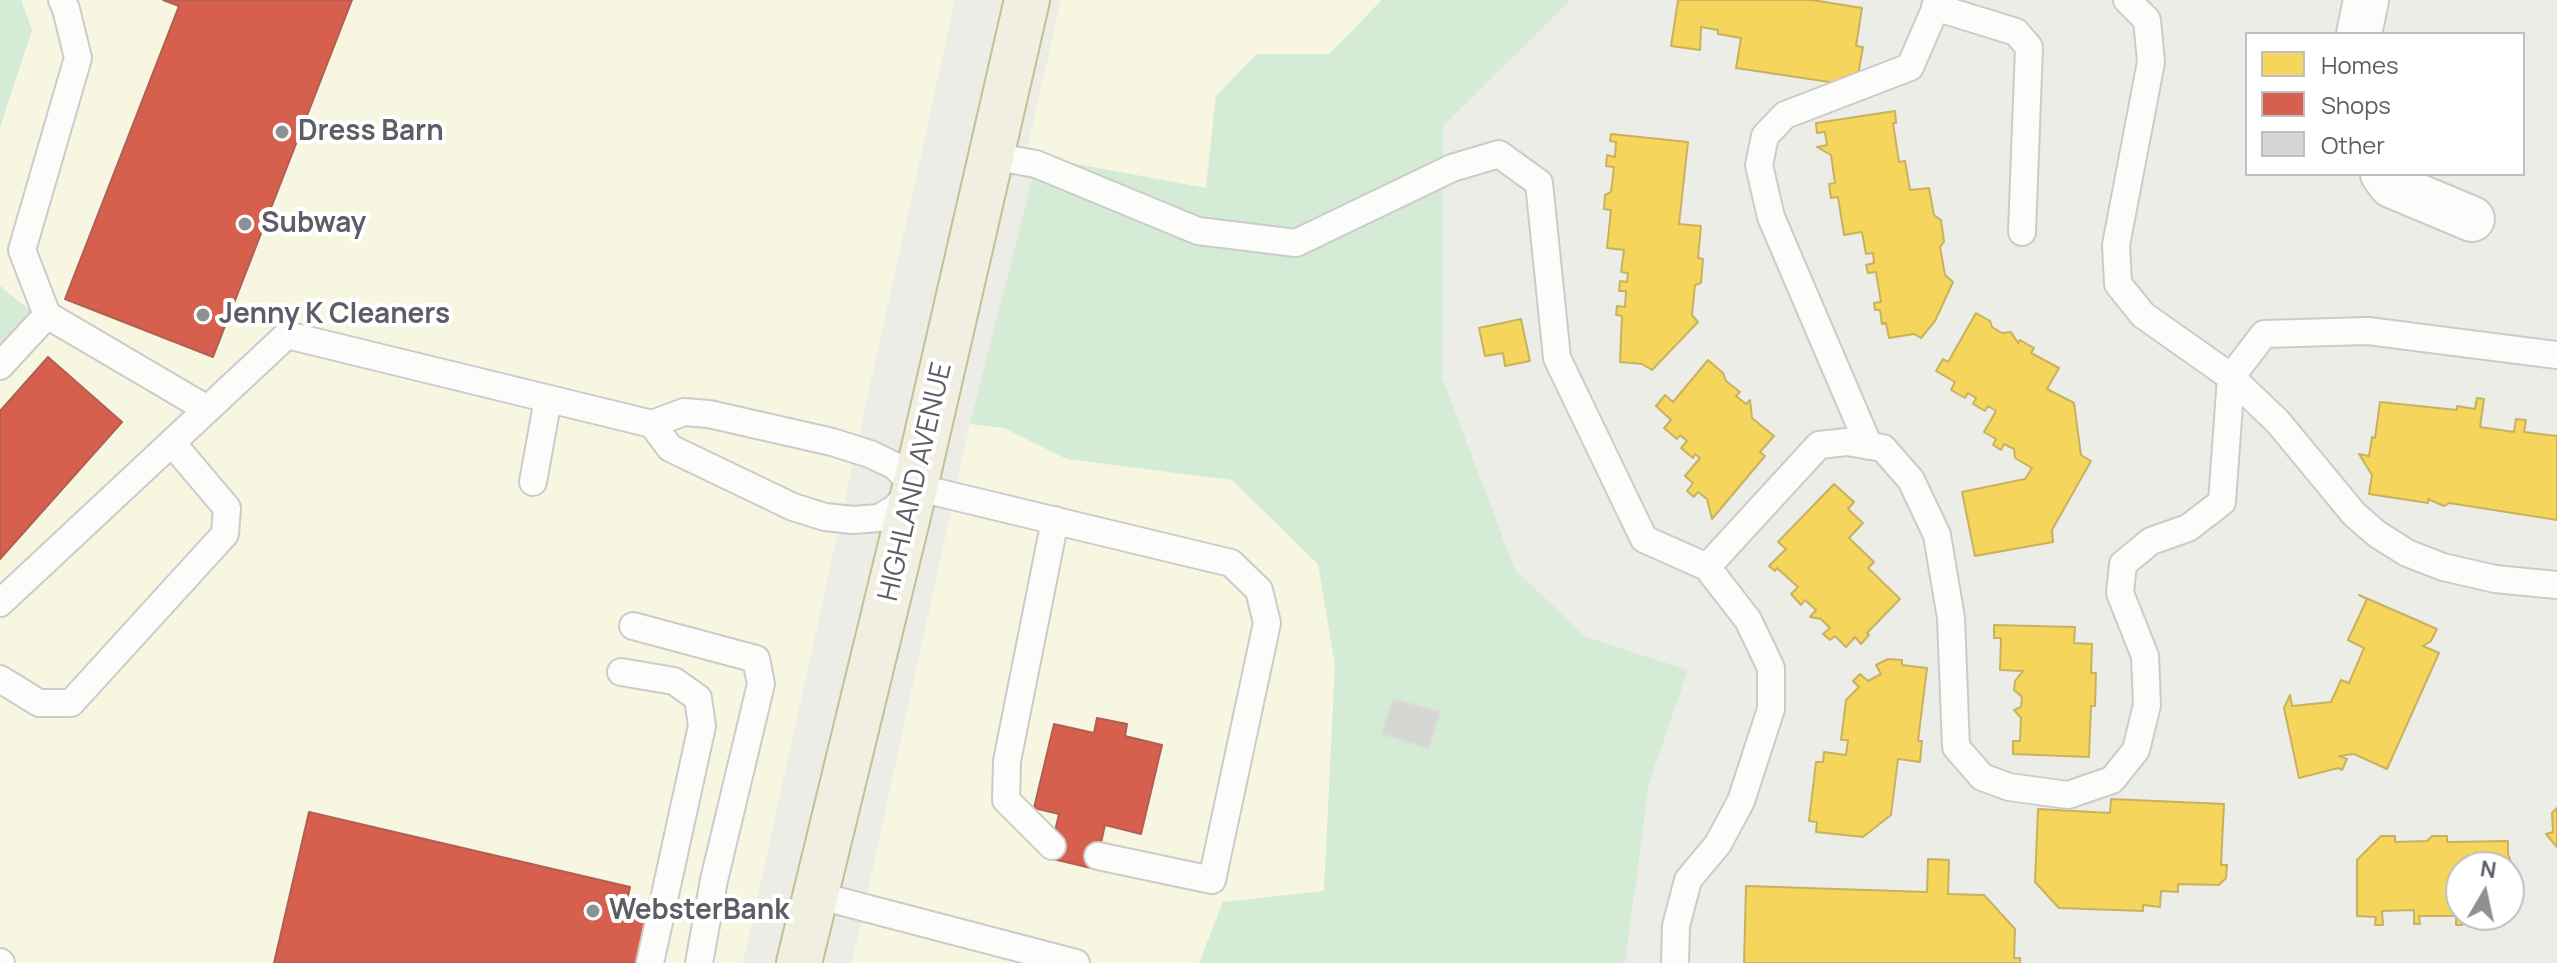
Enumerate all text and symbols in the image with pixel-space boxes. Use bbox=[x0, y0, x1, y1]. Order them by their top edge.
legend bbox=[2245, 32, 2525, 176]
text: Homes bbox=[2321, 48, 2399, 81]
text: Shops bbox=[2321, 88, 2391, 121]
place label: Dress Barn bbox=[298, 115, 444, 149]
marker: Dress Barn bbox=[273, 123, 291, 141]
text: Other bbox=[2321, 128, 2385, 161]
place label: Subway bbox=[261, 207, 366, 241]
marker: Subway bbox=[236, 215, 254, 233]
place label: Jenny K Cleaners bbox=[219, 298, 450, 332]
marker: Jenny K Cleaners bbox=[194, 306, 212, 324]
street label: HIGHLAND AVENUE bbox=[872, 360, 960, 604]
north arrow bbox=[2445, 851, 2525, 931]
text: N bbox=[2478, 853, 2499, 885]
place label: WebsterBank bbox=[609, 894, 789, 928]
marker: WebsterBank bbox=[584, 902, 602, 920]

